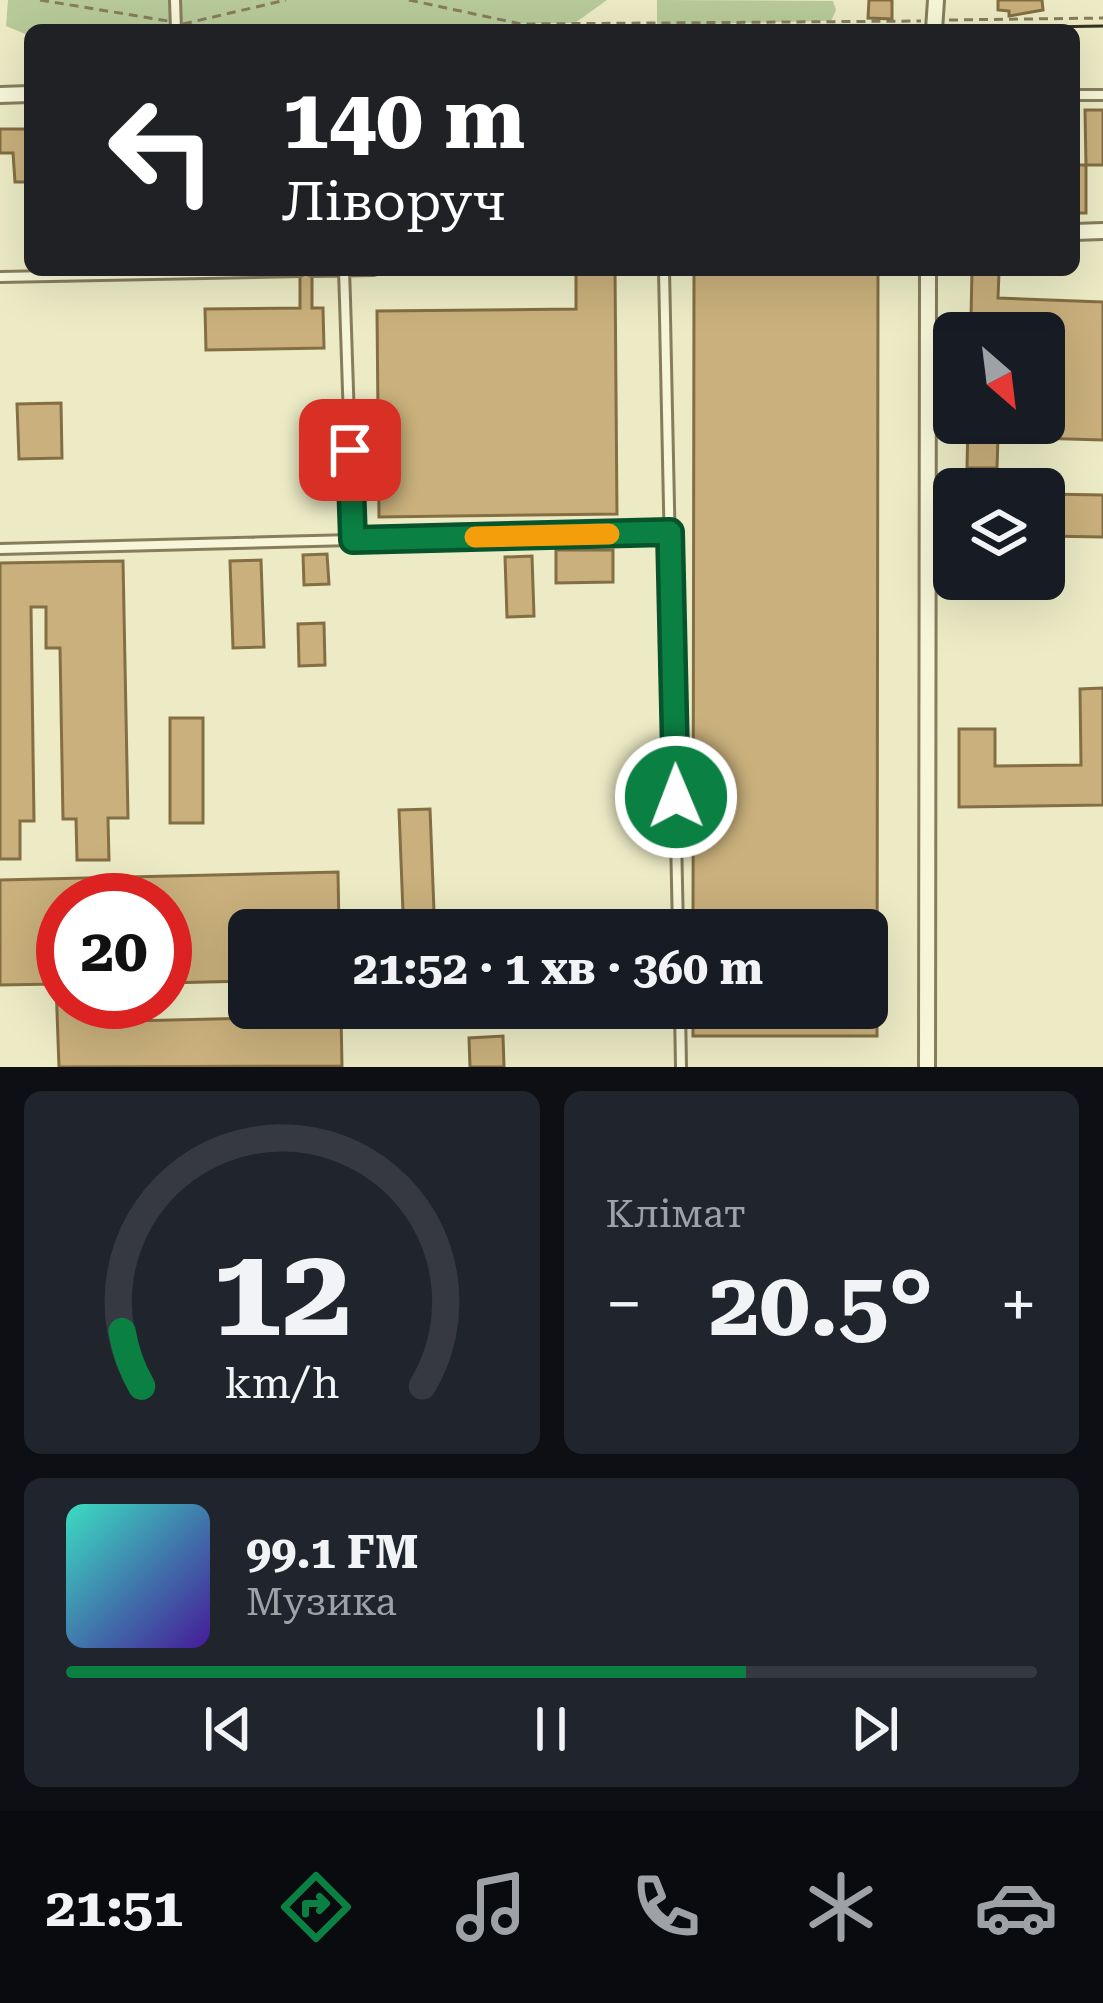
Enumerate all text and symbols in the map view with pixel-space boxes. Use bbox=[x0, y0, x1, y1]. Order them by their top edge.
text: 140 m bbox=[282, 70, 525, 168]
icon: left bbox=[84, 72, 240, 228]
text: Ліворуч bbox=[282, 170, 506, 233]
north arrow bbox=[933, 312, 1065, 444]
map controls bbox=[933, 312, 1065, 600]
pin bbox=[299, 399, 401, 501]
icon: arrive bbox=[317, 417, 383, 483]
button: layers bbox=[933, 468, 1065, 600]
position arrow bbox=[613, 734, 739, 860]
speed limit sign: 20 bbox=[36, 873, 192, 1029]
text: 21:52 · 1 хв · 360 m bbox=[353, 942, 763, 995]
text: Клімат bbox=[606, 1191, 746, 1237]
text: 12 bbox=[212, 1219, 352, 1365]
text: 20.5° bbox=[709, 1252, 933, 1357]
text: − bbox=[606, 1266, 642, 1343]
text: + bbox=[1000, 1266, 1037, 1343]
text: km/h bbox=[224, 1357, 339, 1407]
text: 99.1 FM bbox=[246, 1526, 418, 1579]
text: Музика bbox=[246, 1579, 397, 1625]
icon: previous bbox=[195, 1696, 261, 1762]
icon: pause bbox=[518, 1696, 584, 1762]
icon: next bbox=[842, 1696, 908, 1762]
icon: directions bbox=[274, 1865, 358, 1949]
icon: music bbox=[449, 1865, 533, 1949]
icon: phone bbox=[624, 1865, 708, 1949]
icon: climate bbox=[799, 1865, 883, 1949]
icon: car bbox=[974, 1865, 1058, 1949]
text: 21:51 bbox=[45, 1876, 183, 1939]

